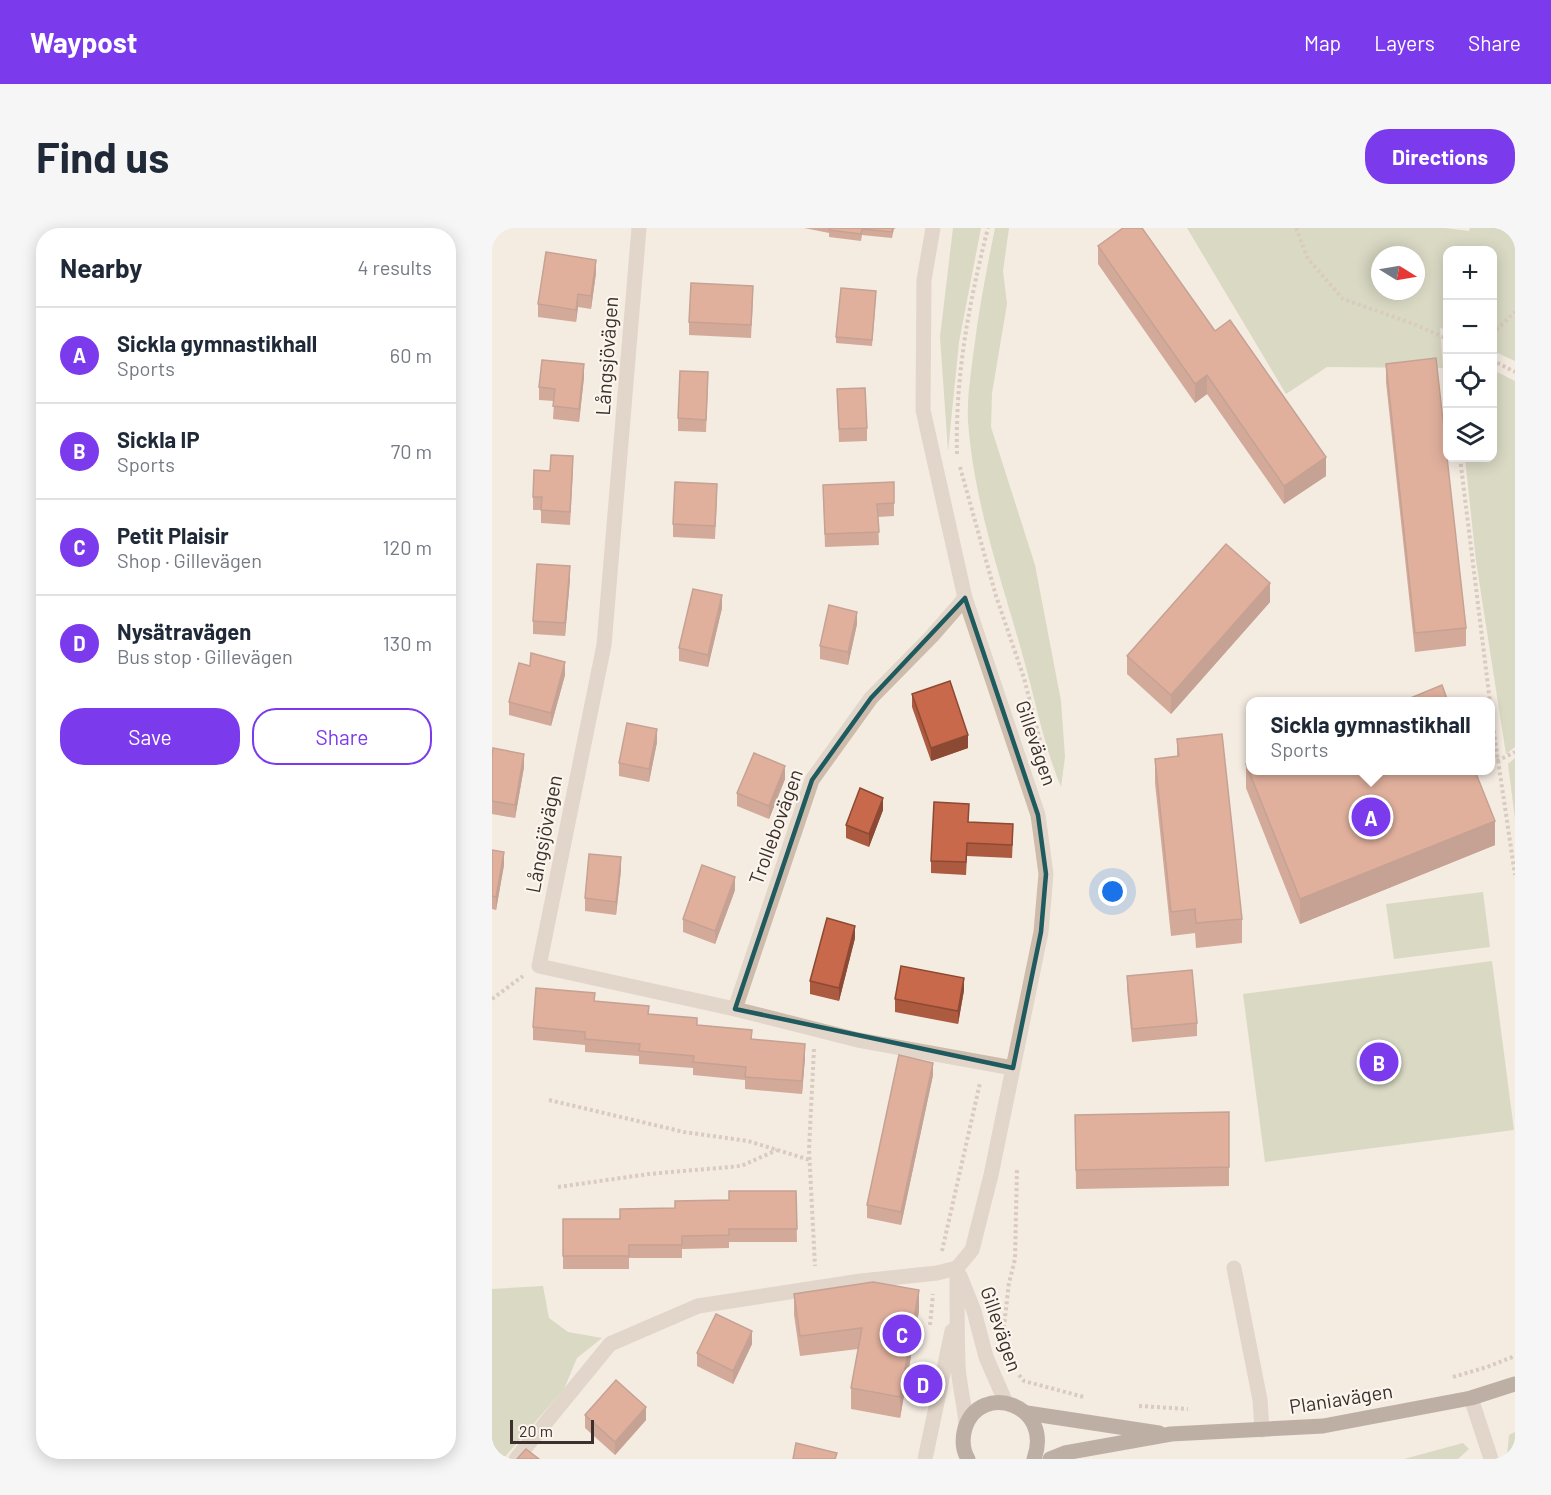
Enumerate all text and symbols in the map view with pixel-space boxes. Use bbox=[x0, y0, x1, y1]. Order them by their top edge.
text: Waypost bbox=[30, 25, 137, 59]
text: Map bbox=[1304, 30, 1341, 55]
text: Layers bbox=[1374, 30, 1435, 55]
text: Share bbox=[1468, 30, 1521, 55]
button: Directions bbox=[1365, 129, 1515, 184]
text: Find us bbox=[36, 131, 169, 181]
north arrow bbox=[1371, 246, 1425, 300]
map controls bbox=[1443, 246, 1497, 462]
button: + bbox=[1443, 246, 1497, 300]
text: Nearby bbox=[60, 252, 142, 283]
text: 4 results bbox=[357, 255, 432, 279]
street label: Långsjövägen bbox=[590, 296, 622, 416]
button: − bbox=[1443, 300, 1497, 354]
text: Sickla gymnastikhall bbox=[117, 330, 317, 356]
text: A bbox=[73, 343, 86, 367]
text: 60 m bbox=[390, 343, 432, 367]
button: locate bbox=[1443, 354, 1497, 408]
text: Sports bbox=[117, 356, 175, 380]
button: layers bbox=[1443, 408, 1497, 462]
text: Sickla IP bbox=[117, 426, 200, 452]
text: B bbox=[73, 439, 86, 463]
text: 70 m bbox=[391, 439, 432, 463]
text: Sports bbox=[117, 452, 175, 476]
text: Petit Plaisir bbox=[117, 522, 229, 548]
text: C bbox=[73, 535, 86, 559]
text: 120 m bbox=[382, 535, 432, 559]
text: Shop · Gillevägen bbox=[117, 548, 262, 572]
text: Nysätravägen bbox=[117, 618, 251, 644]
text: D bbox=[73, 631, 86, 655]
text: 130 m bbox=[383, 631, 432, 655]
text: Bus stop · Gillevägen bbox=[117, 644, 293, 668]
street label: Gillevägen bbox=[1011, 697, 1063, 788]
popup bbox=[1246, 697, 1495, 775]
button: Save bbox=[60, 708, 240, 765]
button: Share bbox=[252, 708, 432, 765]
text: Sickla gymnastikhall bbox=[1270, 711, 1471, 737]
text: Sports bbox=[1270, 737, 1328, 761]
street label: Trollebovägen bbox=[743, 766, 807, 888]
street label: Långsjövägen bbox=[520, 773, 566, 895]
pin: A bbox=[1352, 794, 1390, 840]
your location bbox=[1098, 877, 1127, 906]
pin: B bbox=[1360, 1040, 1398, 1084]
street label: Gillevägen bbox=[976, 1283, 1028, 1374]
pin: C bbox=[882, 1312, 922, 1356]
pin: D bbox=[904, 1362, 942, 1406]
street label: Planiavägen bbox=[1287, 1378, 1394, 1418]
scale bar bbox=[510, 1417, 594, 1444]
text: 20 m bbox=[519, 1421, 553, 1440]

